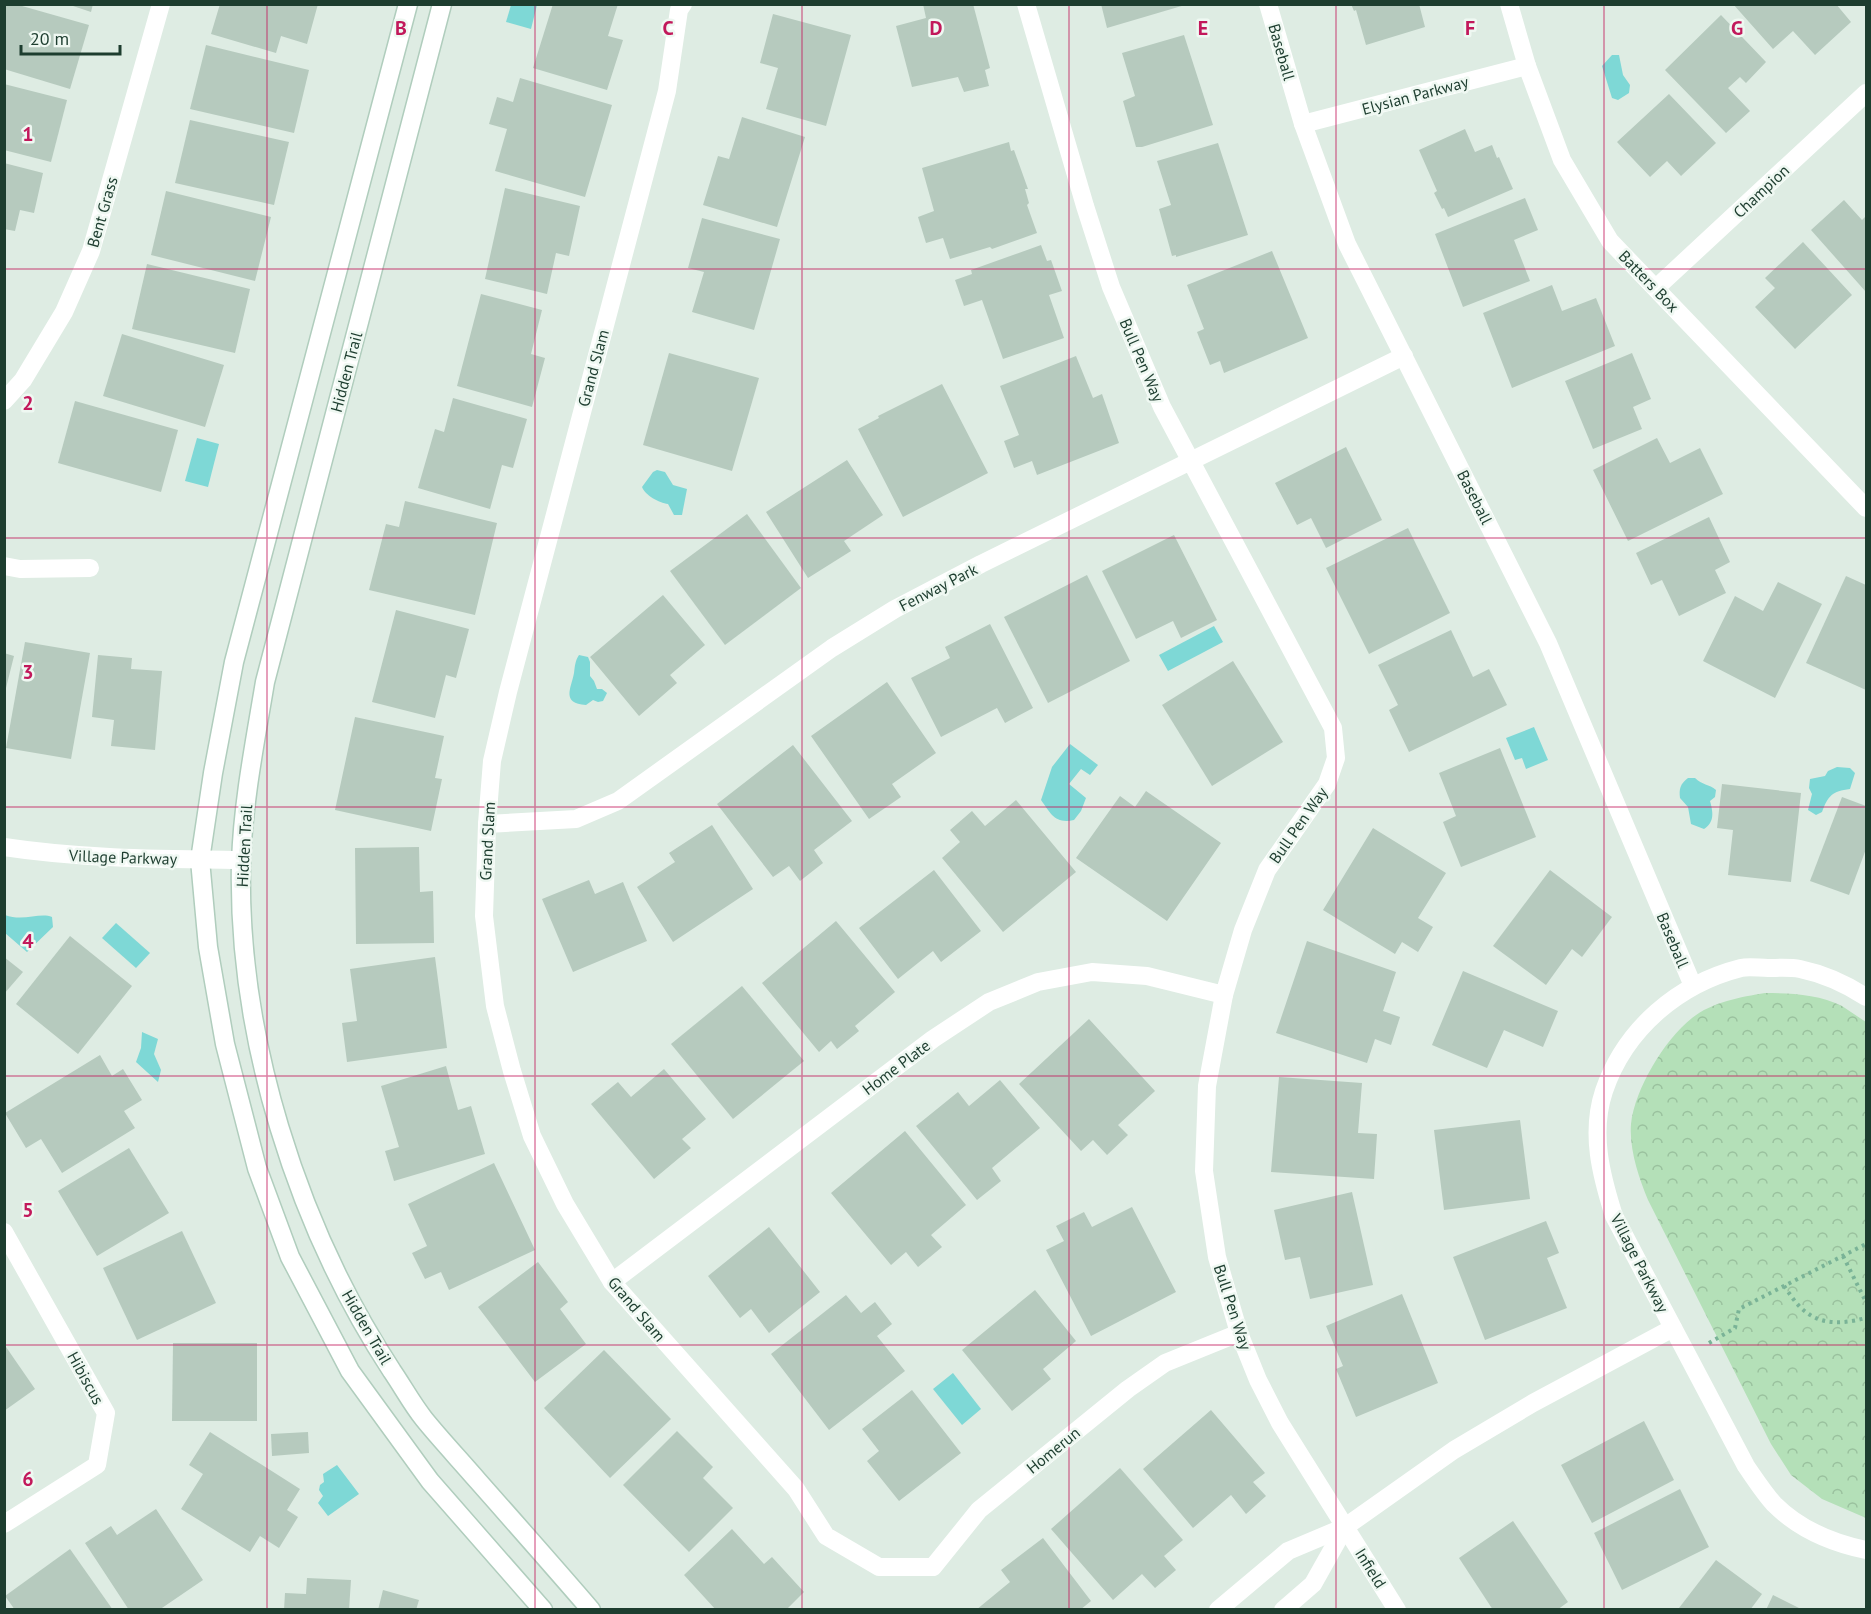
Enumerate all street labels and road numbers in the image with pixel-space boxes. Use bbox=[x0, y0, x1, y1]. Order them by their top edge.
street label: Baseball bbox=[1264, 21, 1300, 83]
street label: Elysian Parkway bbox=[1360, 71, 1471, 119]
street label: Champion bbox=[1729, 160, 1793, 222]
street label: Bent Grass bbox=[82, 174, 122, 250]
street label: Batters Box bbox=[1615, 246, 1683, 316]
street label: Bull Pen Way bbox=[1115, 315, 1169, 405]
street label: Grand Slam bbox=[573, 327, 613, 409]
street label: Hidden Trail bbox=[326, 329, 366, 414]
street label: Baseball bbox=[1453, 467, 1497, 528]
street label: Fenway Park bbox=[895, 559, 981, 615]
street label: Bull Pen Way bbox=[1264, 782, 1332, 867]
street label: Grand Slam bbox=[475, 801, 499, 881]
street label: Hidden Trail bbox=[232, 804, 256, 888]
street label: Village Parkway bbox=[68, 845, 178, 869]
street label: Baseball bbox=[1652, 909, 1694, 971]
street label: Home Plate bbox=[858, 1035, 934, 1099]
street label: Village Parkway bbox=[1606, 1209, 1674, 1316]
street label: Bull Pen Way bbox=[1210, 1262, 1256, 1353]
street label: Grand Slam bbox=[604, 1272, 670, 1346]
street label: Hidden Trail bbox=[338, 1286, 396, 1368]
street label: Hibiscus bbox=[63, 1348, 109, 1408]
street label: Homerun bbox=[1022, 1422, 1084, 1478]
street label: Infield bbox=[1351, 1544, 1391, 1592]

